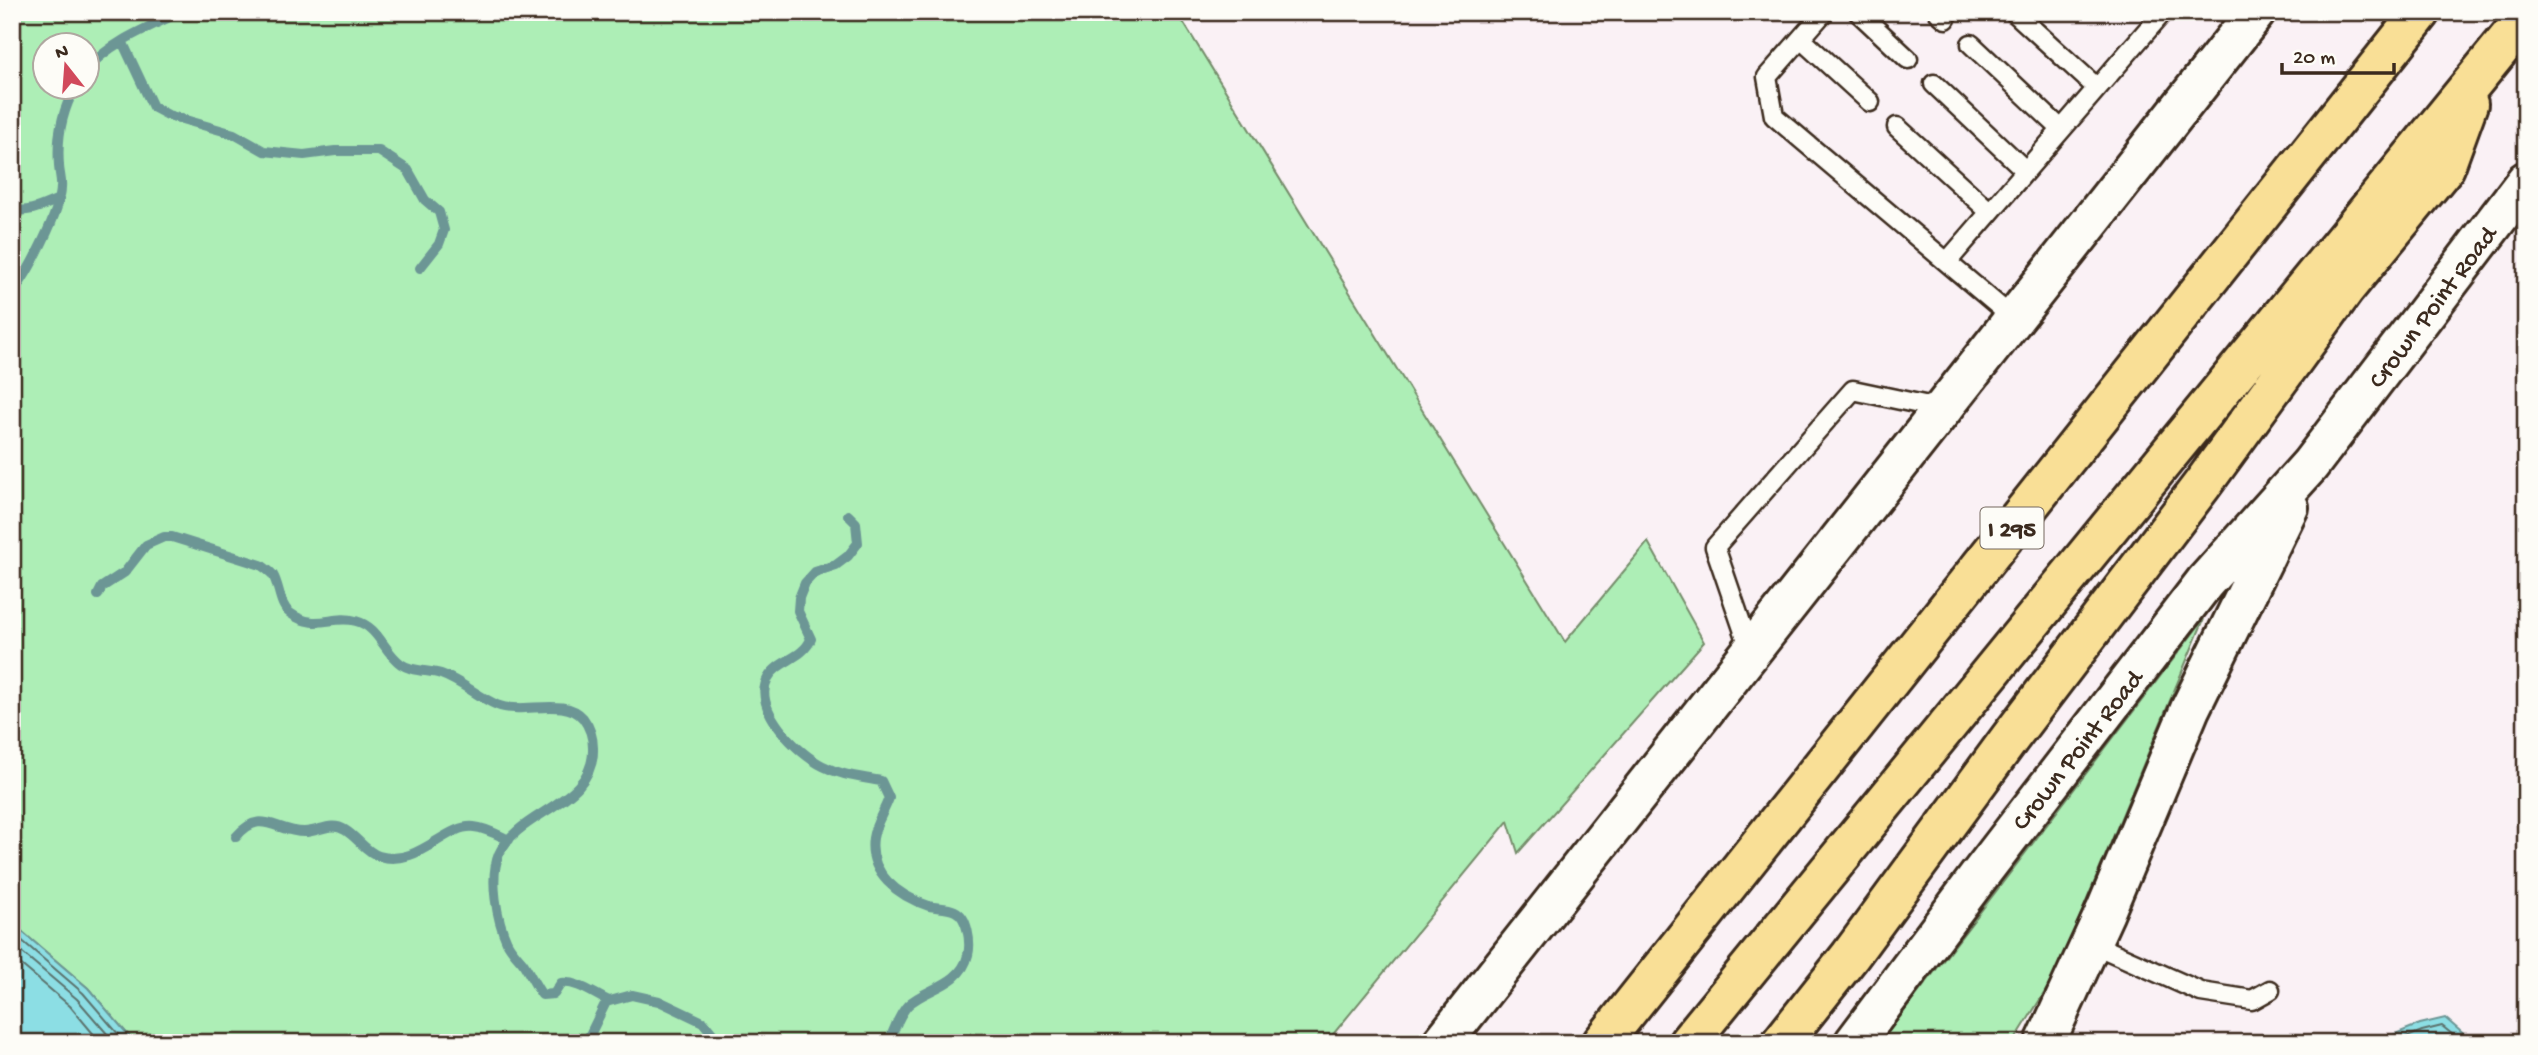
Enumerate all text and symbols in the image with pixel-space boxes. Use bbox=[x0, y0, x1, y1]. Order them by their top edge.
north arrow bbox=[32, 32, 102, 102]
scale bar bbox=[2282, 32, 2394, 76]
text: N bbox=[53, 40, 71, 66]
text: 20 m bbox=[2293, 47, 2335, 72]
street label: Crown Point Road bbox=[2364, 220, 2507, 396]
road number: I 295 bbox=[1980, 508, 2044, 548]
street label: Crown Point Road bbox=[2007, 664, 2153, 838]

